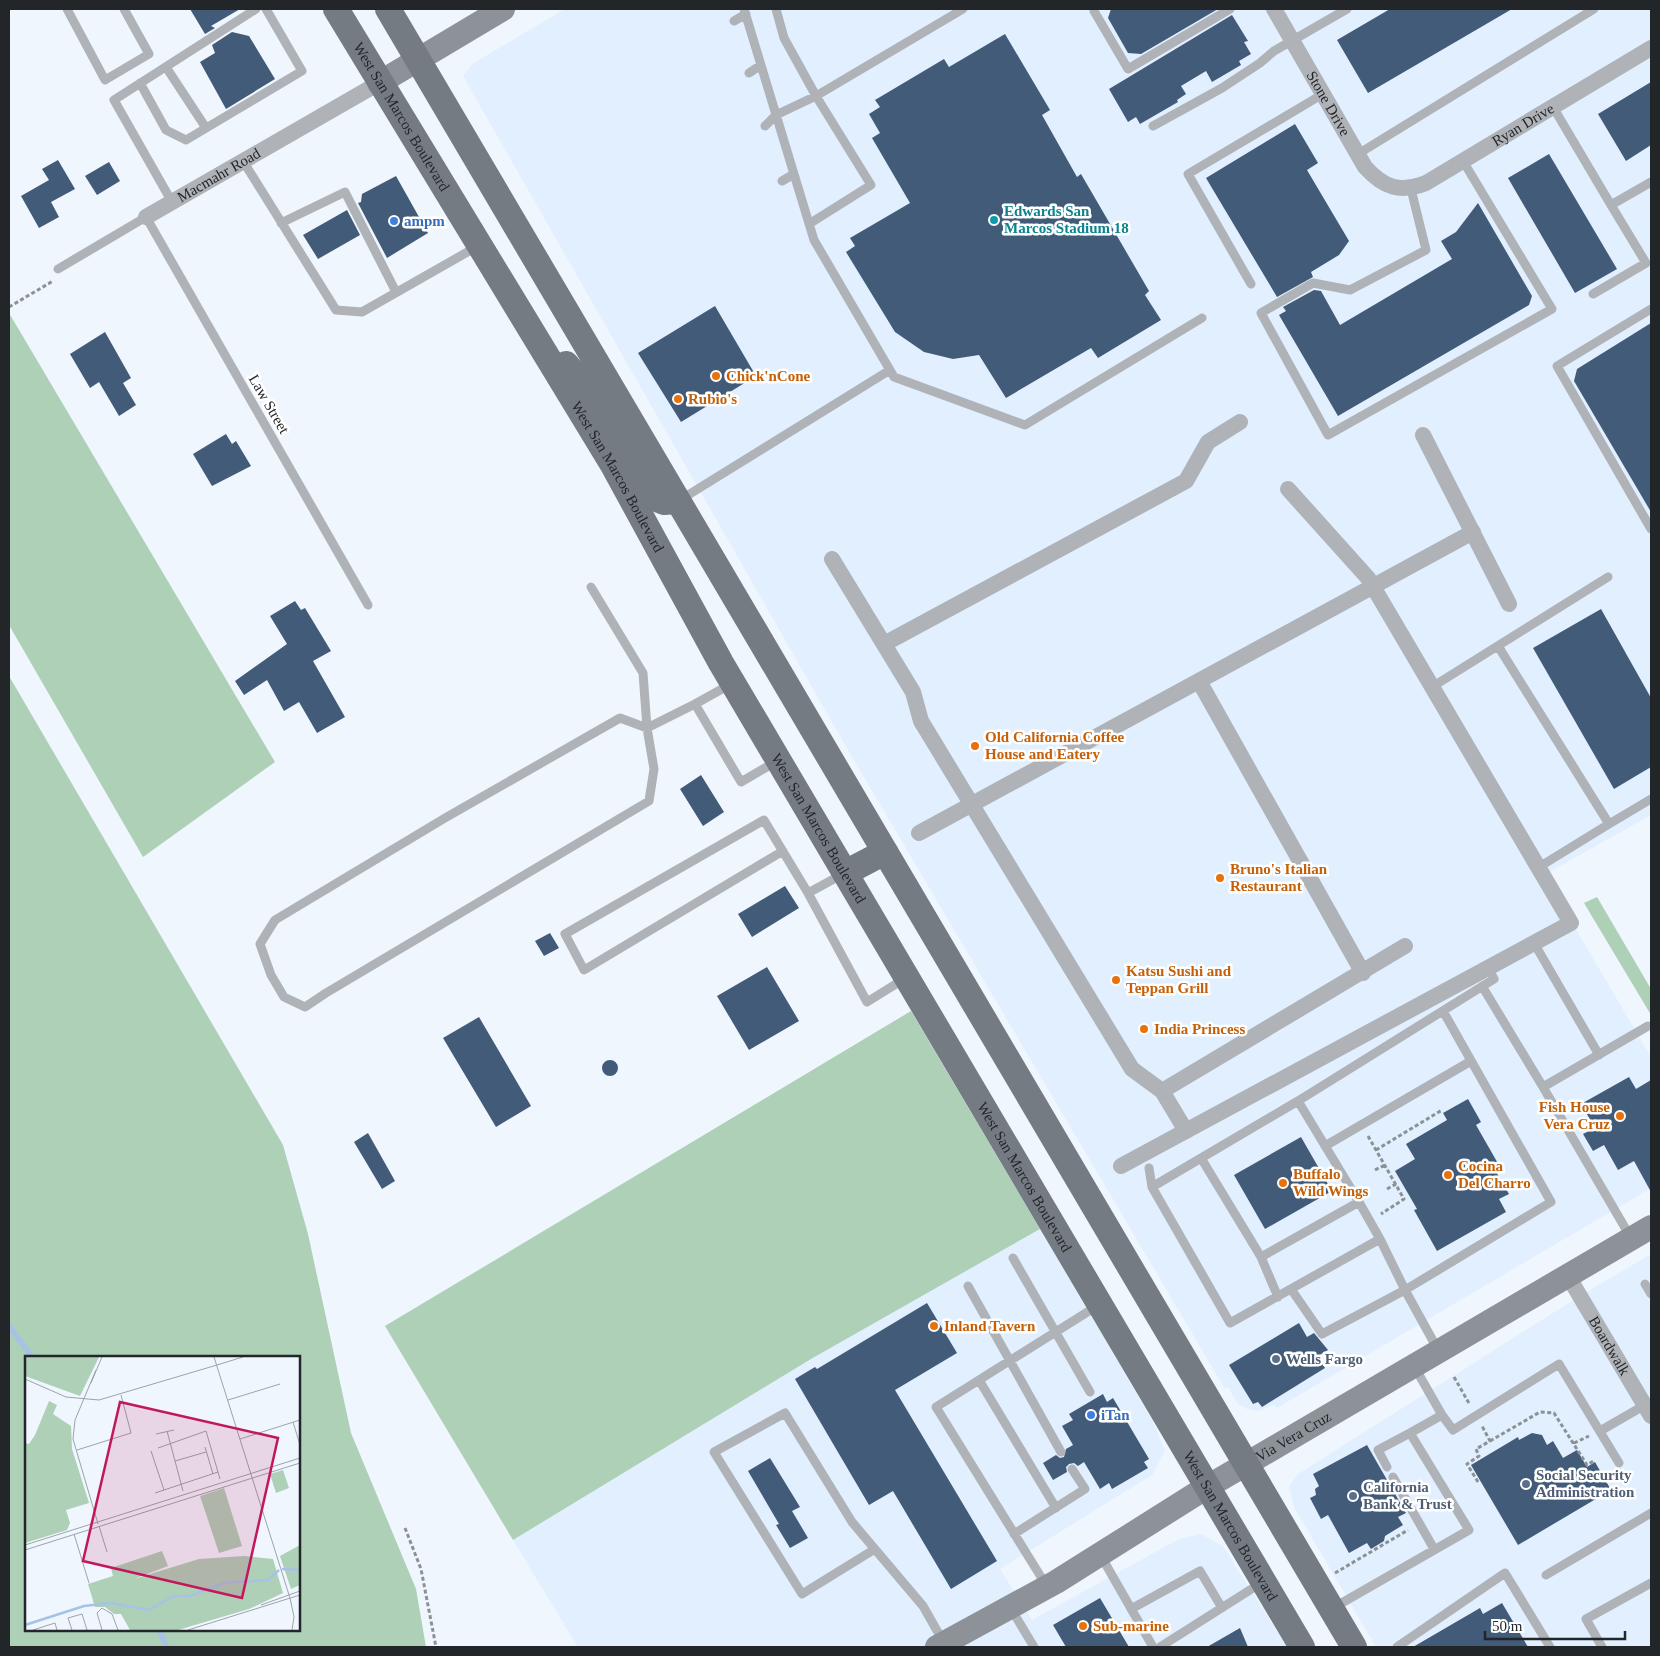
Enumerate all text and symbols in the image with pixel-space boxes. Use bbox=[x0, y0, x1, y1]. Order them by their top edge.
street label: West San Marcos Boulevard bbox=[350, 39, 453, 194]
street label: Stone Drive bbox=[1303, 68, 1353, 139]
street label: Ryan Drive bbox=[1489, 100, 1557, 149]
street label: Macmahr Road bbox=[175, 145, 264, 205]
place label: Edwards San Marcos Stadium 18 bbox=[1004, 203, 1129, 236]
place label: ampm bbox=[404, 213, 445, 229]
marker: Edwards San Marcos Stadium 18 bbox=[988, 214, 1000, 226]
marker: ampm bbox=[388, 215, 400, 227]
place label: Chick'nCone bbox=[726, 368, 811, 384]
marker: Chick'nCone bbox=[710, 370, 722, 382]
street label: Law Street bbox=[246, 372, 293, 437]
place label: Rubio's bbox=[688, 391, 737, 407]
marker: Rubio's bbox=[672, 393, 684, 405]
street label: West San Marcos Boulevard bbox=[568, 398, 667, 555]
place label: Old California Coffee House and Eatery bbox=[985, 729, 1124, 762]
marker: Old California Coffee House and Eatery bbox=[969, 740, 981, 752]
street label: West San Marcos Boulevard bbox=[768, 751, 869, 906]
place label: Bruno's Italian Restaurant bbox=[1230, 861, 1328, 894]
marker: Bruno's Italian Restaurant bbox=[1214, 872, 1226, 884]
place label: Katsu Sushi and Teppan Grill bbox=[1126, 963, 1232, 996]
marker: Katsu Sushi and Teppan Grill bbox=[1110, 974, 1122, 986]
place label: India Princess bbox=[1154, 1021, 1245, 1037]
marker: India Princess bbox=[1138, 1023, 1150, 1035]
street label: West San Marcos Boulevard bbox=[974, 1099, 1075, 1255]
place label: Fish House Vera Cruz bbox=[1539, 1099, 1610, 1132]
marker: Fish House Vera Cruz bbox=[1614, 1110, 1626, 1122]
place label: Cocina Del Charro bbox=[1458, 1158, 1531, 1191]
place label: Buffalo Wild Wings bbox=[1293, 1166, 1369, 1199]
marker: Cocina Del Charro bbox=[1442, 1169, 1454, 1181]
marker: Buffalo Wild Wings bbox=[1277, 1177, 1289, 1189]
street label: Boardwalk bbox=[1586, 1313, 1633, 1379]
place label: Inland Tavern bbox=[944, 1318, 1036, 1334]
marker: Inland Tavern bbox=[928, 1320, 940, 1332]
place label: Wells Fargo bbox=[1286, 1351, 1363, 1367]
marker: Wells Fargo bbox=[1270, 1353, 1282, 1365]
inset map bbox=[25, 1356, 300, 1631]
place label: iTan bbox=[1101, 1407, 1130, 1423]
street label: Via Vera Cruz bbox=[1253, 1408, 1334, 1465]
marker: iTan bbox=[1085, 1409, 1097, 1421]
street label: West San Marcos Boulevard bbox=[1180, 1448, 1281, 1604]
place label: Social Security Administration bbox=[1536, 1467, 1635, 1500]
marker: Social Security Administration bbox=[1520, 1478, 1532, 1490]
place label: California Bank & Trust bbox=[1363, 1479, 1452, 1512]
marker: California Bank & Trust bbox=[1347, 1490, 1359, 1502]
scale bar bbox=[1485, 1608, 1625, 1640]
place label: Sub-marine bbox=[1093, 1618, 1169, 1634]
text: 50 m bbox=[1492, 1618, 1523, 1634]
marker: Sub-marine bbox=[1077, 1620, 1089, 1632]

